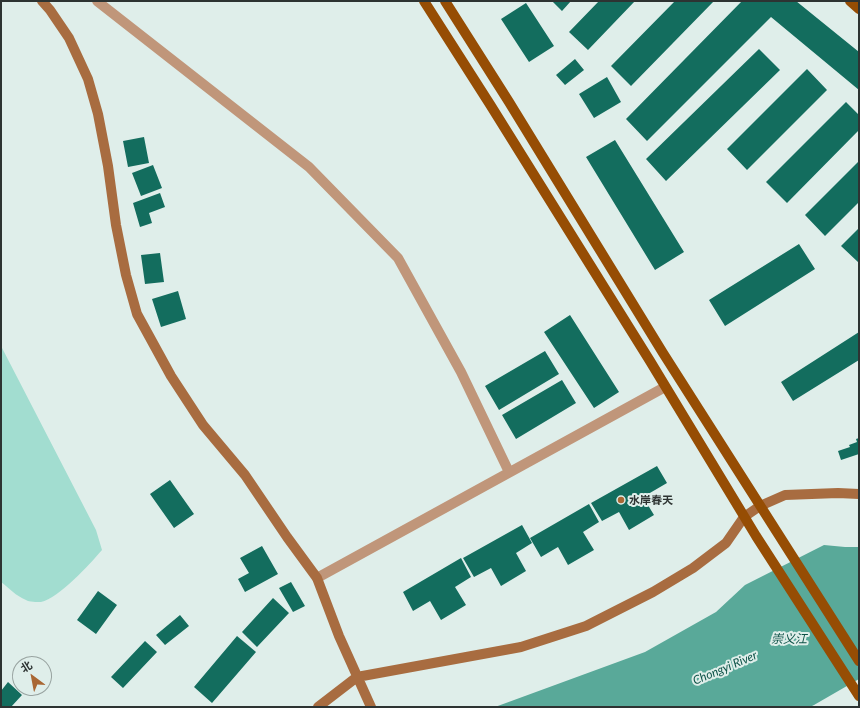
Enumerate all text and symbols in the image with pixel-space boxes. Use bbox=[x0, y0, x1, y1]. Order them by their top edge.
place label: 水岸春天 bbox=[629, 493, 673, 507]
marker: 水岸春天 bbox=[616, 495, 626, 505]
water label: 崇义江 bbox=[771, 632, 807, 646]
water label: Chongyi River bbox=[691, 648, 759, 688]
north arrow bbox=[12, 656, 52, 696]
text: 北 bbox=[18, 658, 34, 675]

